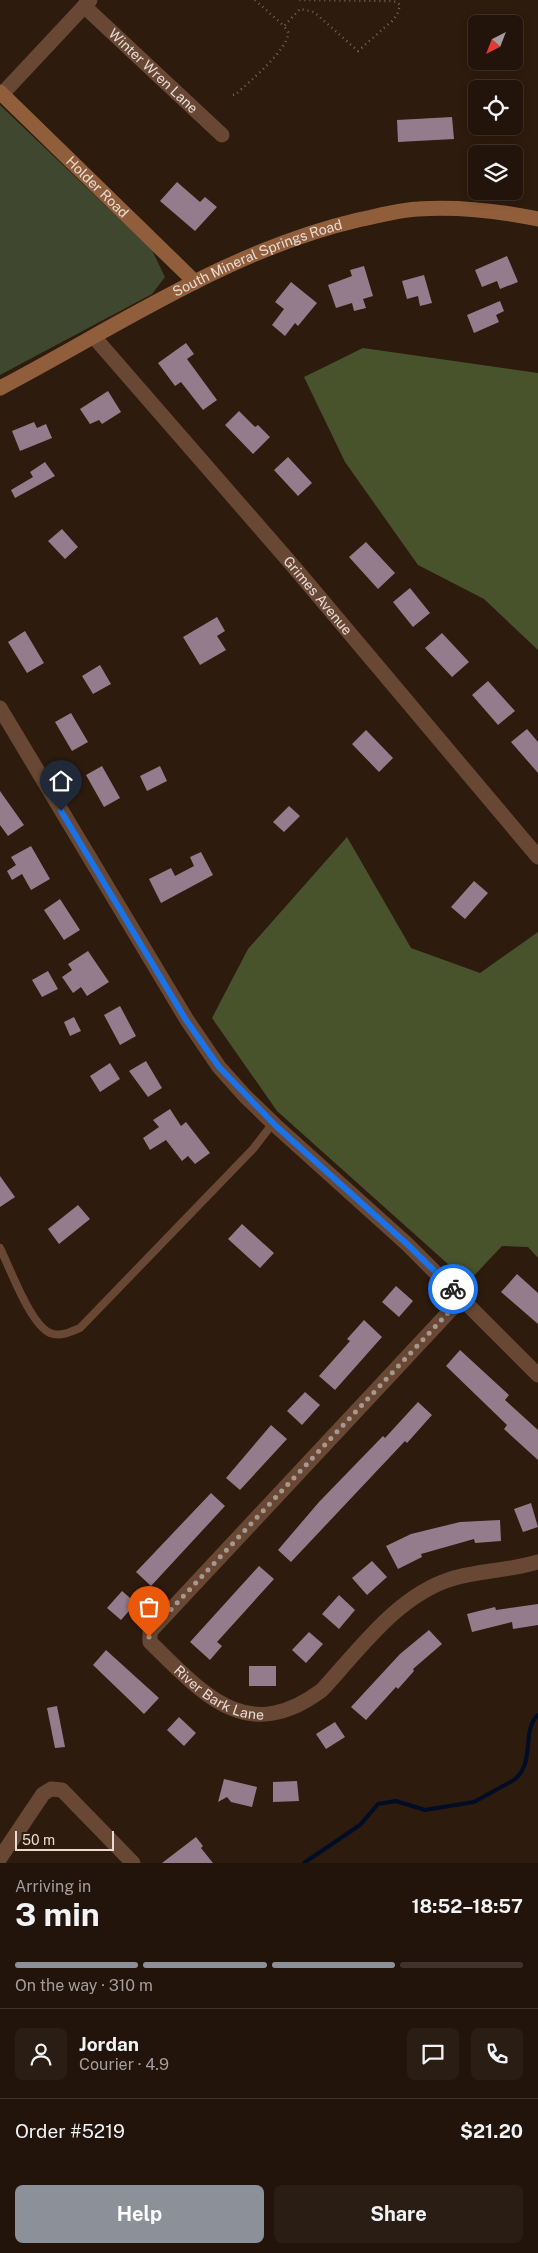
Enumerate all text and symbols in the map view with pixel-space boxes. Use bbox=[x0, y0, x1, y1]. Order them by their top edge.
north arrow bbox=[468, 15, 522, 70]
map controls bbox=[468, 15, 523, 200]
street label: Winter Wren Lane bbox=[106, 25, 201, 116]
button: locate bbox=[468, 80, 523, 135]
button: layers bbox=[468, 145, 523, 200]
street label: Holder Road bbox=[63, 153, 132, 221]
street label: South Mineral Springs Road bbox=[170, 216, 344, 300]
street label: Grimes Avenue bbox=[280, 553, 356, 638]
pin bbox=[40, 760, 82, 811]
icon: home bbox=[47, 767, 75, 795]
courier bbox=[428, 1264, 478, 1314]
icon: bike bbox=[439, 1275, 467, 1303]
pin bbox=[128, 1586, 170, 1637]
icon: bag bbox=[135, 1593, 163, 1621]
street label: River Bark Lane bbox=[171, 1662, 264, 1722]
scale bar bbox=[15, 1828, 114, 1851]
text: 50 m bbox=[22, 1832, 55, 1848]
text: Arriving in bbox=[15, 1877, 91, 1896]
text: 18:52–18:57 bbox=[411, 1895, 523, 1917]
text: 3 min bbox=[15, 1896, 100, 1933]
text: On the way · 310 m bbox=[15, 1976, 153, 1995]
button: person bbox=[15, 2028, 67, 2080]
button: chat bbox=[407, 2028, 459, 2080]
button: phone bbox=[471, 2028, 523, 2080]
text: Jordan bbox=[79, 2033, 139, 2055]
text: Courier · 4.9 bbox=[79, 2055, 169, 2074]
text: Order #5219 bbox=[15, 2120, 125, 2142]
text: $21.20 bbox=[460, 2120, 523, 2142]
button: Help bbox=[15, 2185, 264, 2243]
button: Share bbox=[274, 2185, 523, 2243]

